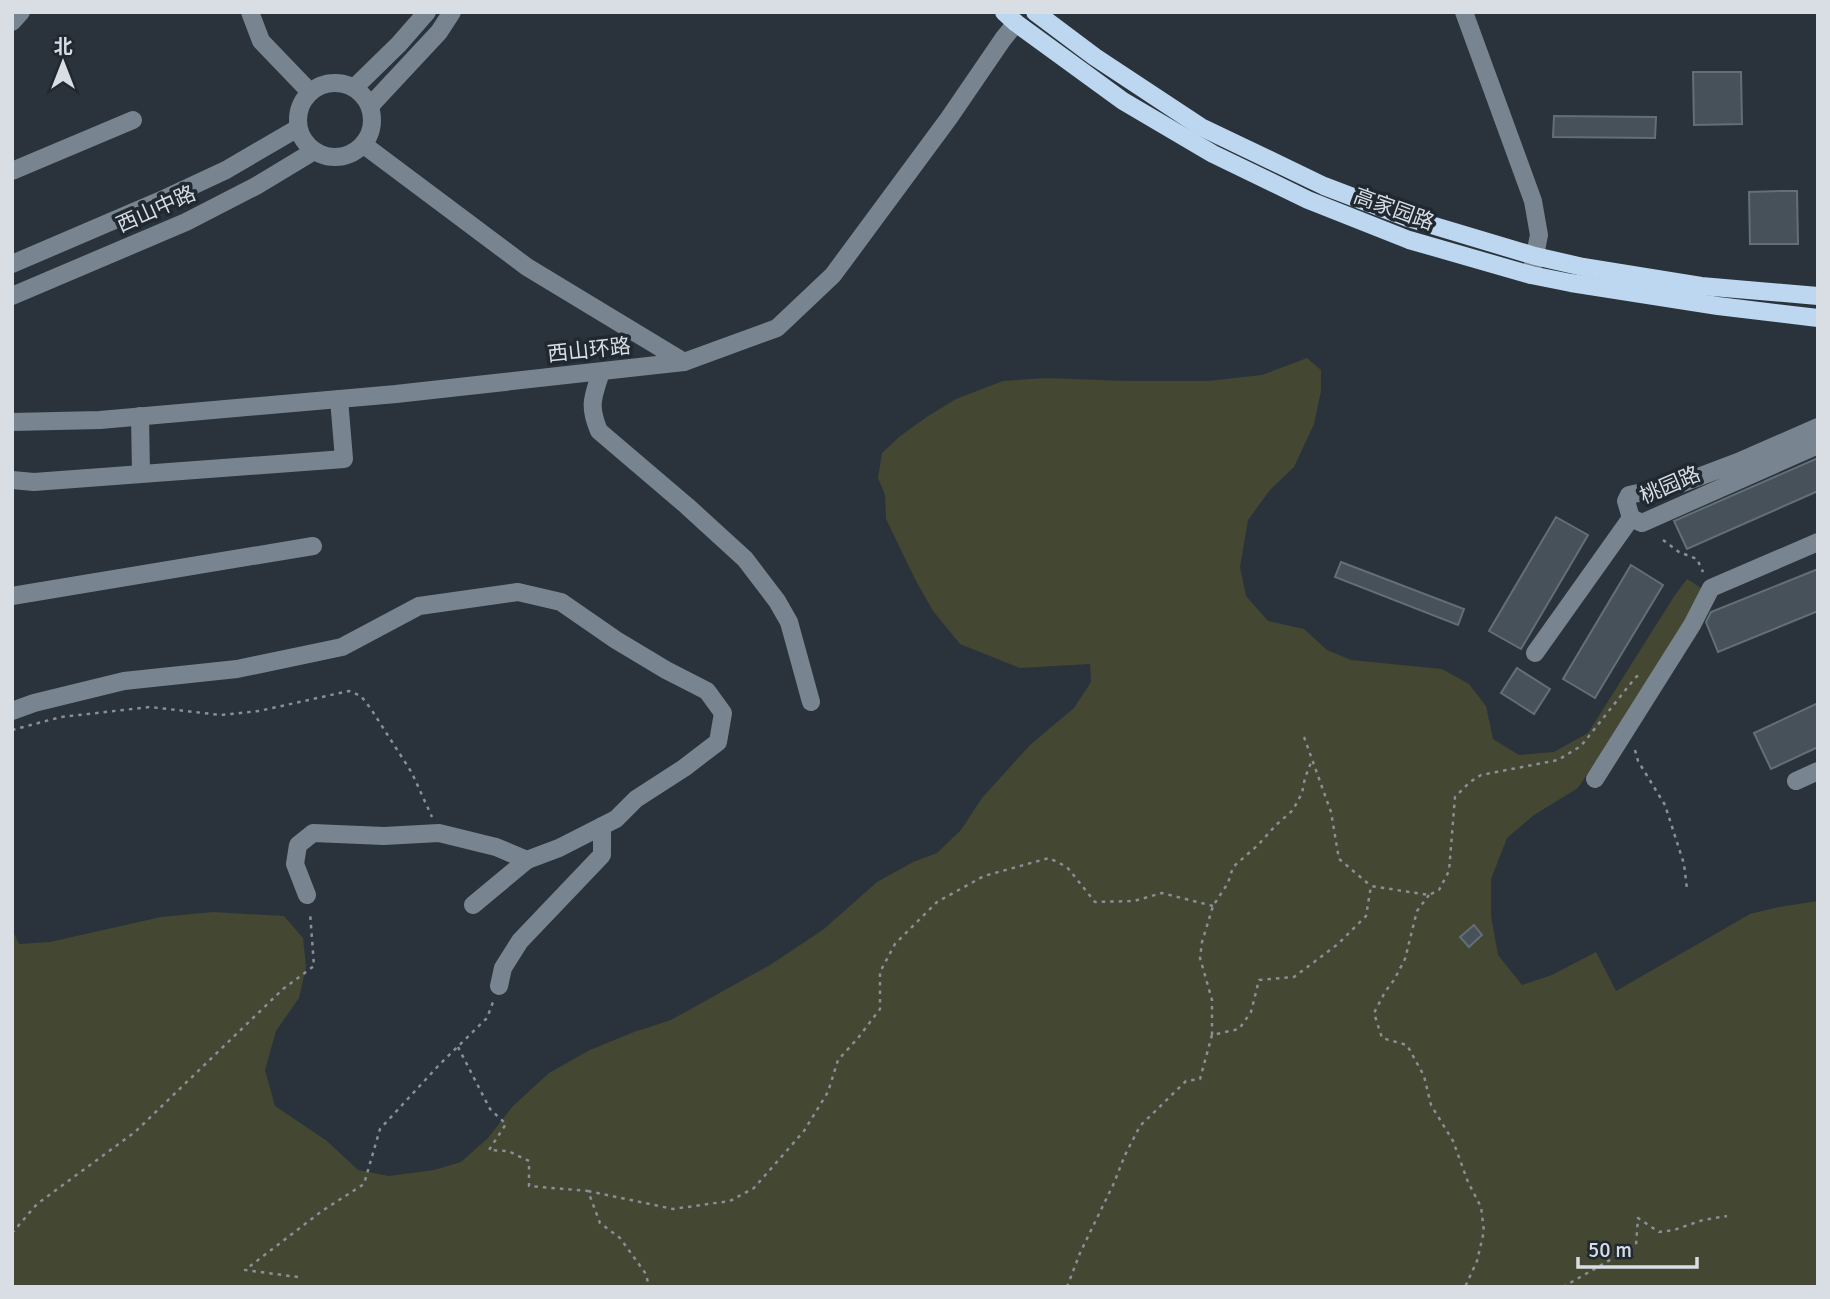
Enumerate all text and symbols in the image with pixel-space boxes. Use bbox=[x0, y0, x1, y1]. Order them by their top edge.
north arrow bbox=[28, 28, 98, 98]
text: 北 bbox=[53, 35, 73, 59]
street label: 西山中路 bbox=[112, 180, 200, 238]
street label: 高家园路 bbox=[1350, 182, 1438, 236]
street label: 西山环路 bbox=[546, 333, 632, 367]
street label: 桃园路 bbox=[1636, 461, 1704, 509]
scale bar bbox=[1578, 1226, 1697, 1270]
text: 50 m bbox=[1588, 1237, 1632, 1263]

